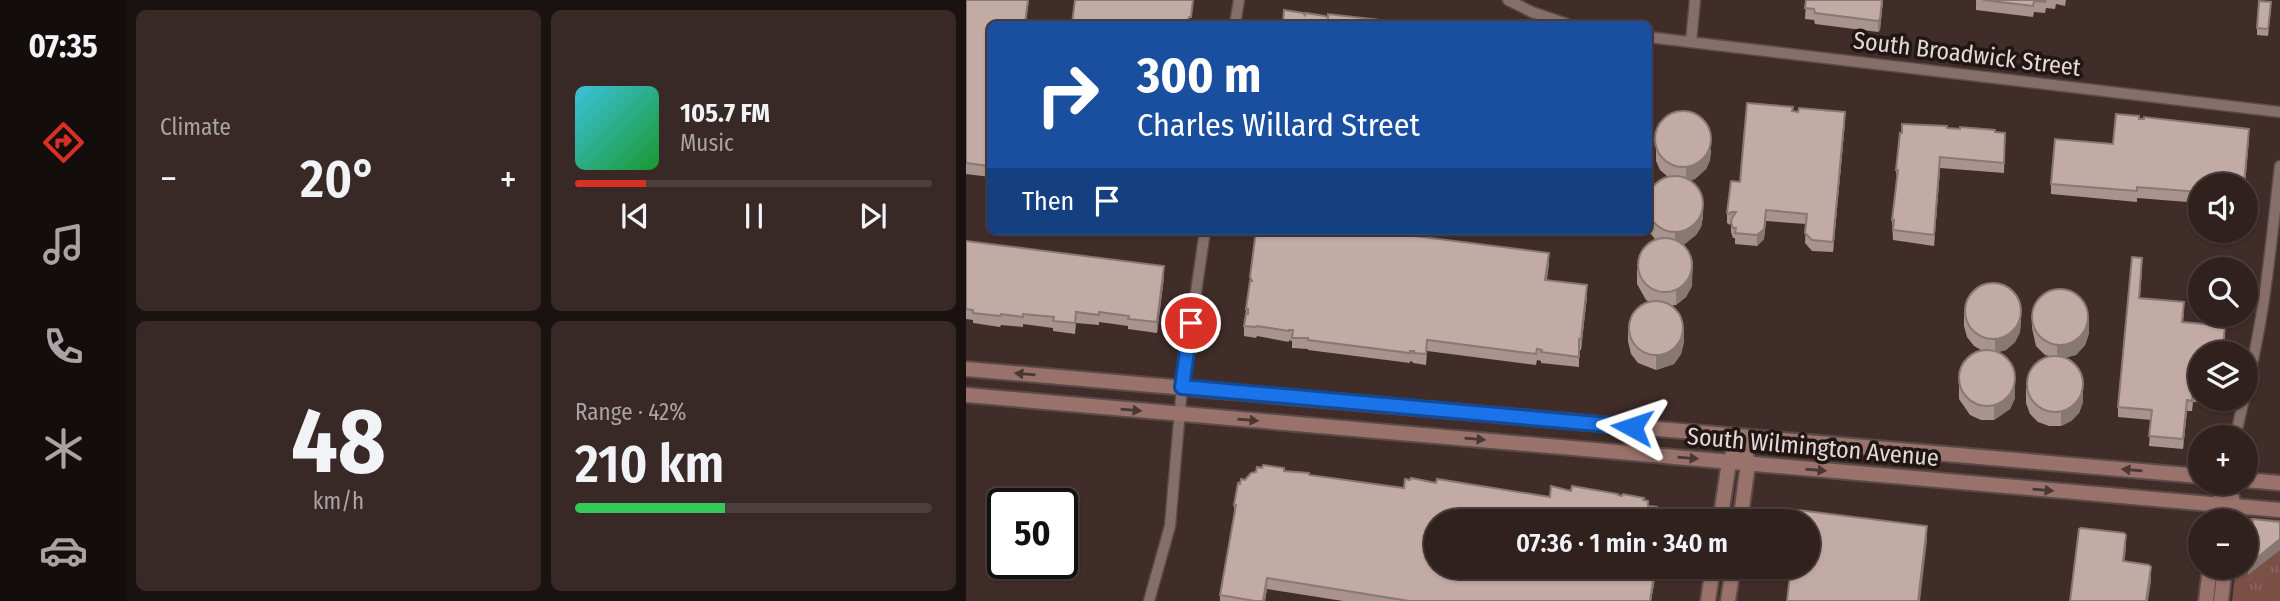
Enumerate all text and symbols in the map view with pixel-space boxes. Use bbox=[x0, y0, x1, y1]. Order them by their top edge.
street label: South Broadwick Street bbox=[1852, 26, 2082, 82]
text: 07:35 bbox=[28, 27, 98, 65]
text: 300 m bbox=[1137, 46, 1261, 105]
icon: right bbox=[1022, 49, 1113, 140]
text: 105.7 FM bbox=[680, 98, 770, 129]
text: Charles Willard Street bbox=[1137, 106, 1420, 144]
text: Climate bbox=[160, 113, 231, 141]
icon: directions bbox=[39, 118, 88, 167]
text: Music bbox=[680, 129, 734, 157]
text: 20° bbox=[300, 148, 377, 211]
text: − bbox=[160, 156, 177, 202]
text: + bbox=[500, 156, 517, 202]
map controls bbox=[2188, 173, 2258, 579]
button: sound bbox=[2188, 173, 2258, 243]
icon: arrive bbox=[1088, 182, 1126, 220]
text: Then bbox=[1022, 186, 1074, 217]
icon: previous bbox=[616, 197, 654, 235]
icon: pause bbox=[735, 197, 773, 235]
icon: next bbox=[854, 197, 892, 235]
icon: music bbox=[39, 220, 88, 269]
button: search bbox=[2188, 257, 2258, 327]
pin bbox=[1161, 293, 1221, 353]
icon: arrive bbox=[1172, 304, 1210, 342]
icon: phone bbox=[39, 322, 88, 371]
button: layers bbox=[2188, 341, 2258, 411]
one-way arrow bbox=[1014, 368, 1036, 379]
text: 48 bbox=[291, 387, 386, 496]
position arrow bbox=[1595, 390, 1669, 464]
text: Range · 42% bbox=[575, 398, 686, 426]
one-way arrow bbox=[1120, 404, 1142, 415]
one-way arrow bbox=[1237, 415, 1259, 426]
street label: South Wilmington Avenue bbox=[1686, 422, 1940, 472]
icon: climate bbox=[39, 424, 88, 473]
button: + bbox=[2188, 425, 2258, 495]
text: 210 km bbox=[575, 433, 724, 496]
one-way arrow bbox=[1464, 434, 1486, 445]
one-way arrow bbox=[1677, 453, 1699, 464]
one-way arrow bbox=[2121, 464, 2143, 475]
one-way arrow bbox=[1806, 465, 1828, 476]
one-way arrow bbox=[2032, 485, 2054, 496]
text: km/h bbox=[313, 487, 364, 515]
speed limit sign: 50 bbox=[987, 488, 1078, 579]
button: − bbox=[2188, 509, 2258, 579]
icon: car bbox=[39, 526, 88, 575]
text: 07:36 · 1 min · 340 m bbox=[1516, 528, 1728, 559]

